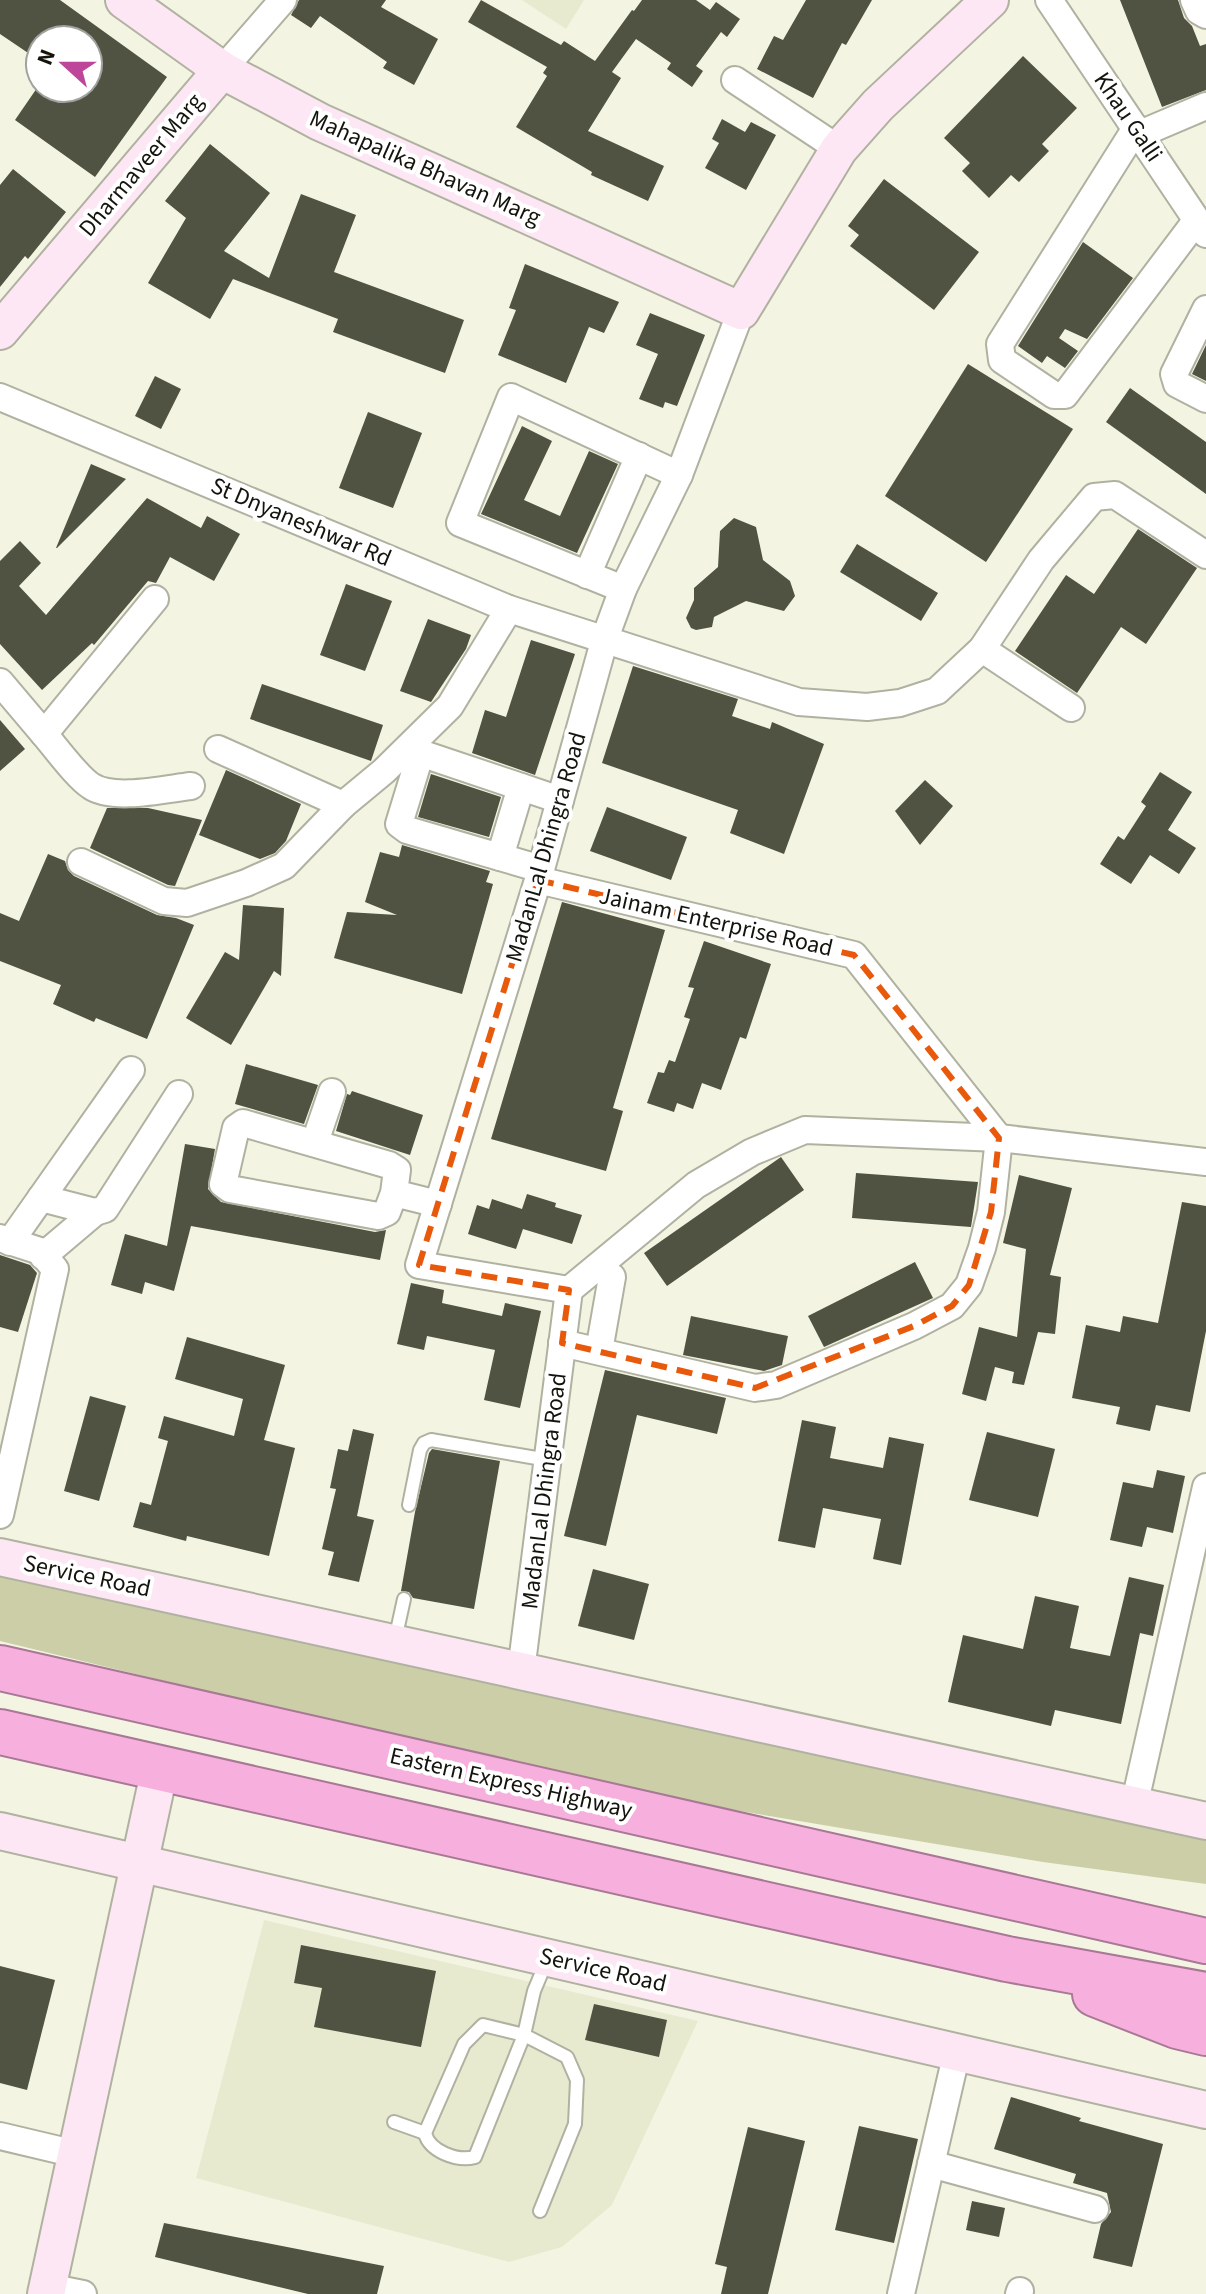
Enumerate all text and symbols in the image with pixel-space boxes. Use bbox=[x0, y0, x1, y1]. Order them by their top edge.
north arrow bbox=[24, 24, 104, 104]
text: N bbox=[29, 45, 64, 70]
street label: Khau Galli bbox=[1085, 65, 1171, 169]
street label: Dharmaveer Marg bbox=[70, 86, 212, 244]
street label: Mahapalika Bhavan Marg bbox=[304, 101, 546, 235]
street label: St Dnyaneshwar Rd bbox=[205, 468, 397, 576]
street label: MadanLal Dhingra Road bbox=[496, 728, 596, 966]
street label: Jainam Enterprise Road bbox=[596, 878, 836, 966]
street label: MadanLal Dhingra Road bbox=[512, 1371, 576, 1611]
street label: Service Road bbox=[20, 1545, 154, 1607]
street label: Eastern Express Highway bbox=[386, 1738, 636, 1828]
street label: Service Road bbox=[536, 1938, 670, 2002]

